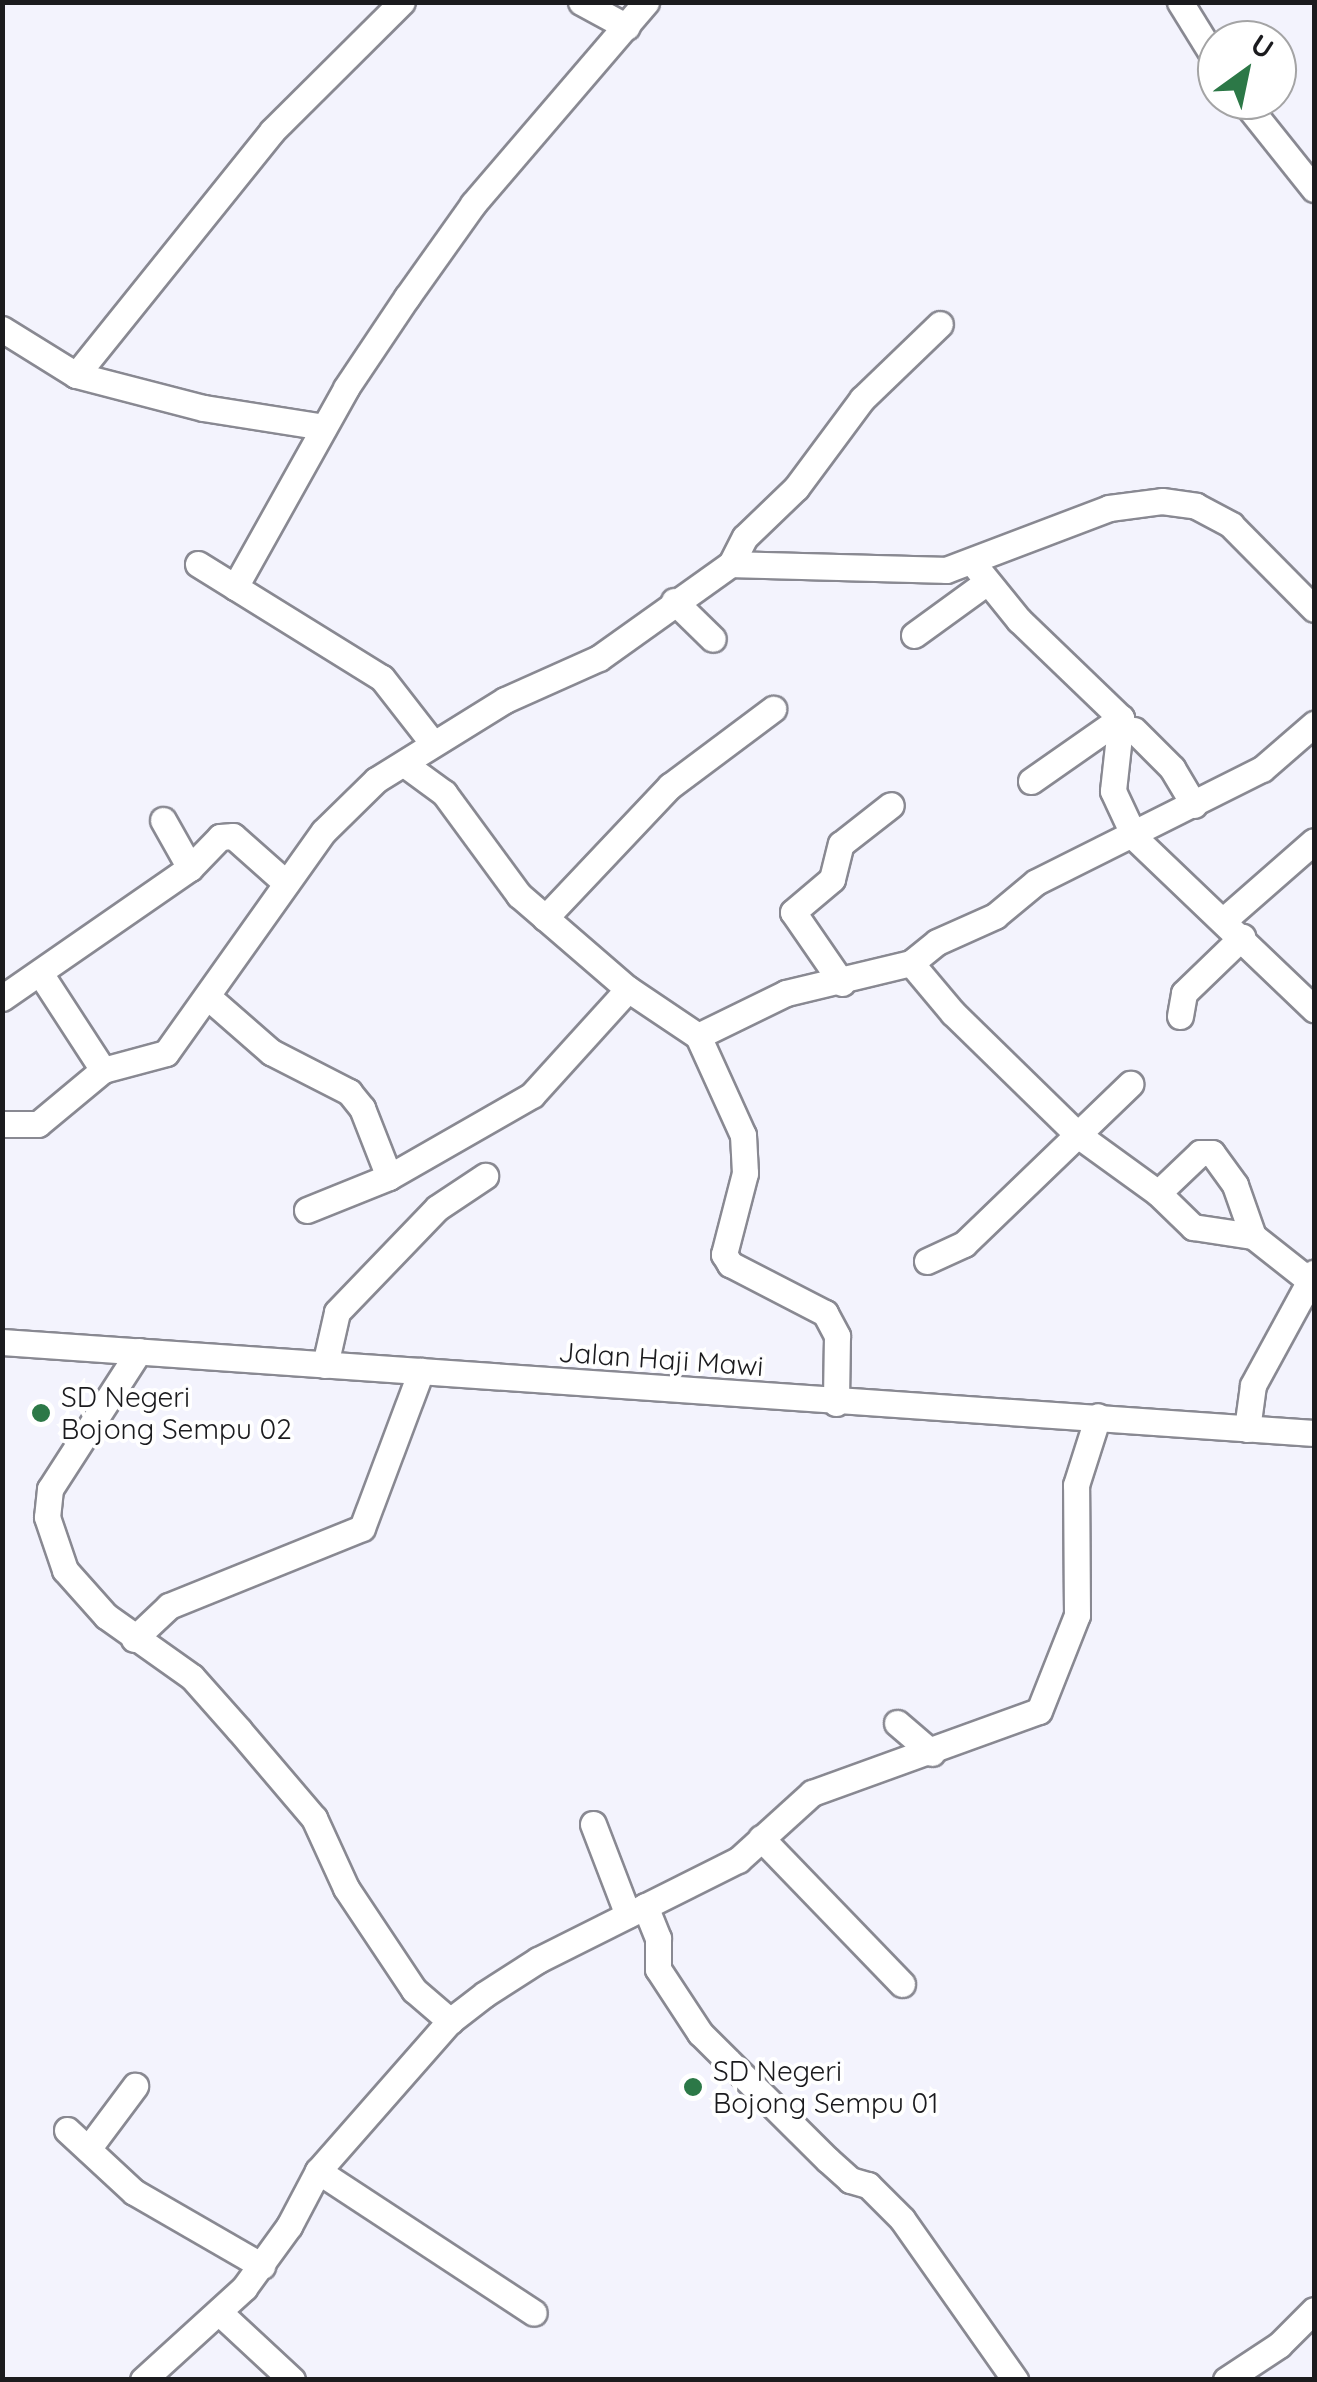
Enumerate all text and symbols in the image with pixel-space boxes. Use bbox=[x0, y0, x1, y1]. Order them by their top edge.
north arrow bbox=[1197, 20, 1297, 120]
text: U bbox=[1245, 26, 1280, 66]
street label: Jalan Haji Mawi bbox=[557, 1335, 765, 1383]
place label: SD Negeri Bojong Sempu 02 bbox=[61, 1380, 292, 1446]
marker: SD Negeri Bojong Sempu 02 bbox=[30, 1402, 52, 1424]
place label: SD Negeri Bojong Sempu 01 bbox=[713, 2054, 939, 2120]
marker: SD Negeri Bojong Sempu 01 bbox=[682, 2076, 704, 2098]

